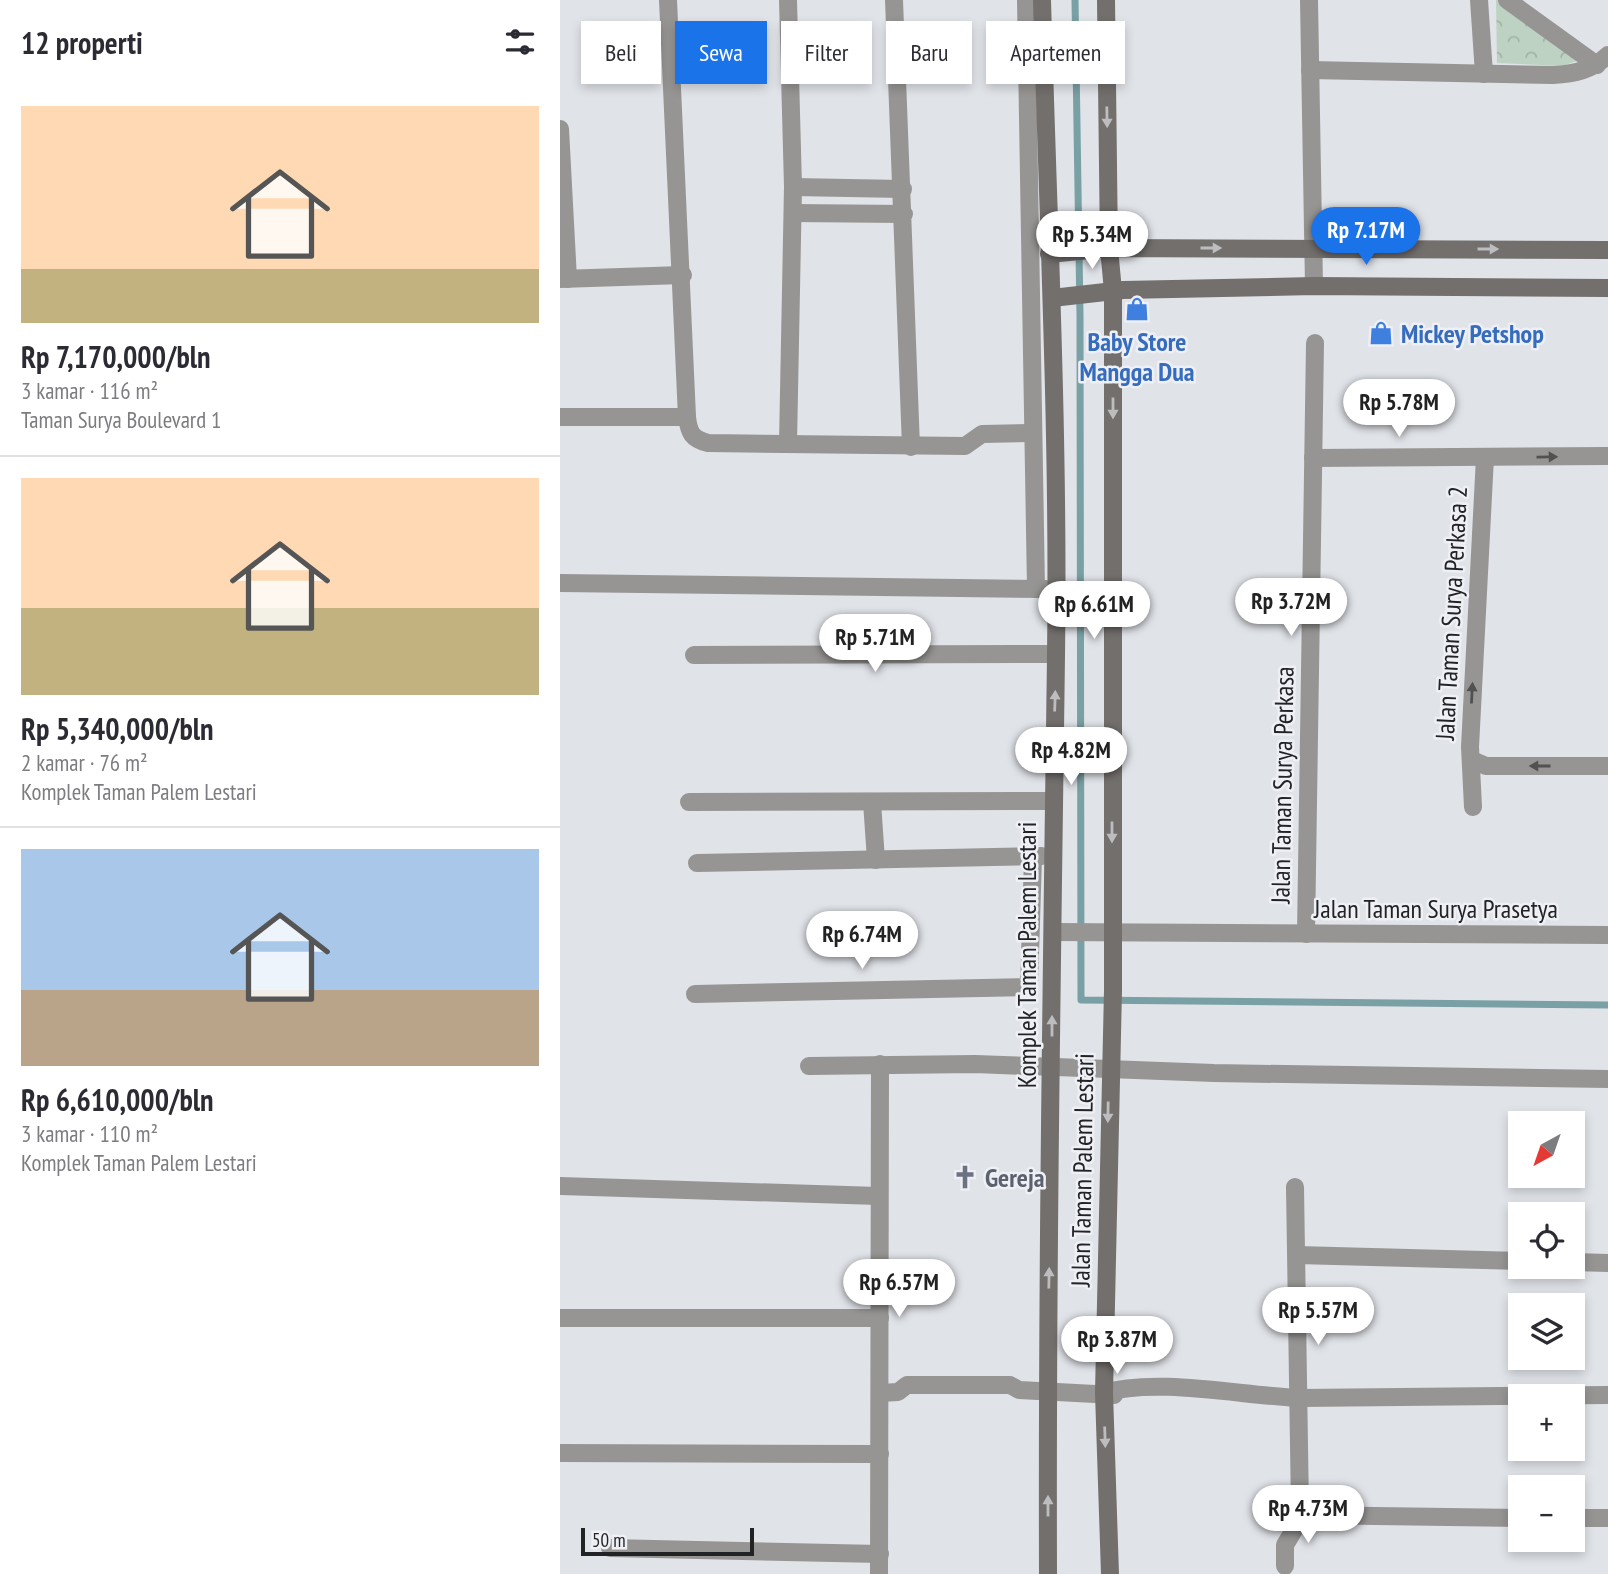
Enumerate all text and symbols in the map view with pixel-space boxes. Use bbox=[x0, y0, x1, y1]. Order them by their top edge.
chip: Beli bbox=[581, 21, 661, 84]
chip: Sewa bbox=[675, 21, 767, 84]
chip: Filter bbox=[781, 21, 872, 84]
chip: Baru bbox=[886, 21, 972, 84]
chip: Apartemen bbox=[986, 21, 1125, 84]
text: 12 properti bbox=[21, 23, 143, 62]
icon: filters bbox=[501, 23, 539, 61]
one-way arrow bbox=[1101, 106, 1113, 128]
icon: home bbox=[217, 151, 343, 277]
pin: Rp 7.17M bbox=[1294, 208, 1438, 267]
pin: Rp 5.34M bbox=[1020, 212, 1164, 271]
text: Rp 7.17M bbox=[1327, 215, 1405, 244]
text: Rp 5.34M bbox=[1052, 219, 1132, 248]
one-way arrow bbox=[1201, 242, 1223, 254]
one-way arrow bbox=[1477, 244, 1499, 255]
shop icon: Baby Store Mangga Dua bbox=[1123, 295, 1151, 323]
place label: Mickey Petshop bbox=[1401, 317, 1544, 350]
shop icon: Mickey Petshop bbox=[1367, 319, 1395, 347]
place label: Baby Store Mangga Dua bbox=[1079, 325, 1195, 388]
text: Rp 7,170,000/bln bbox=[21, 337, 211, 376]
text: 3 kamar · 116 m² bbox=[21, 376, 158, 405]
pin: Rp 5.78M bbox=[1327, 380, 1471, 439]
text: Rp 5.78M bbox=[1359, 387, 1439, 416]
one-way arrow bbox=[1107, 398, 1119, 420]
text: Taman Surya Boulevard 1 bbox=[21, 405, 221, 434]
one-way arrow bbox=[1536, 451, 1558, 463]
street label: Jalan Taman Surya Perkasa 2 bbox=[1428, 485, 1474, 742]
icon: home bbox=[217, 523, 343, 649]
pin: Rp 3.72M bbox=[1219, 578, 1363, 638]
pin: Rp 6.61M bbox=[1022, 582, 1166, 641]
text: Rp 3.72M bbox=[1251, 586, 1331, 615]
text: Rp 6.61M bbox=[1054, 589, 1134, 618]
pin: Rp 5.71M bbox=[803, 614, 947, 674]
text: Rp 5.71M bbox=[835, 622, 915, 651]
street label: Jalan Taman Surya Perkasa bbox=[1263, 666, 1301, 905]
one-way arrow bbox=[1467, 681, 1478, 703]
one-way arrow bbox=[1049, 690, 1060, 712]
text: Rp 5,340,000/bln bbox=[21, 709, 214, 748]
pin: Rp 4.82M bbox=[999, 728, 1143, 787]
text: Rp 4.82M bbox=[1031, 735, 1111, 764]
text: 2 kamar · 76 m² bbox=[21, 748, 148, 777]
one-way arrow bbox=[1529, 760, 1551, 772]
text: Komplek Taman Palem Lestari bbox=[21, 777, 257, 806]
one-way arrow bbox=[1106, 821, 1118, 843]
street label: Komplek Taman Palem Lestari bbox=[1010, 822, 1043, 1088]
street label: Jalan Taman Surya Prasetya bbox=[1313, 892, 1558, 925]
icon: home bbox=[217, 894, 343, 1020]
pin: Rp 6.74M bbox=[790, 912, 934, 971]
text: Rp 6.74M bbox=[822, 919, 902, 948]
one-way arrow bbox=[1047, 1015, 1058, 1037]
street label: Jalan Taman Palem Lestari bbox=[1063, 1053, 1101, 1288]
text: Rp 6,610,000/bln bbox=[21, 1080, 214, 1119]
one-way arrow bbox=[1102, 1101, 1114, 1123]
north arrow bbox=[1508, 1111, 1586, 1188]
map controls bbox=[1508, 1111, 1585, 1552]
text: 3 kamar · 110 m² bbox=[21, 1119, 158, 1148]
text: Komplek Taman Palem Lestari bbox=[21, 1148, 257, 1177]
place label: Gereja bbox=[985, 1161, 1045, 1194]
church icon: Gereja bbox=[951, 1163, 979, 1191]
button: locate bbox=[1508, 1202, 1585, 1279]
pin: Rp 6.57M bbox=[827, 1260, 971, 1319]
text: Rp 6.57M bbox=[859, 1267, 939, 1296]
one-way arrow bbox=[1043, 1267, 1055, 1289]
pin: Rp 5.57M bbox=[1246, 1288, 1390, 1347]
button: layers bbox=[1508, 1293, 1585, 1370]
text: Rp 5.57M bbox=[1278, 1295, 1358, 1324]
pin: Rp 3.87M bbox=[1045, 1316, 1189, 1376]
text: Rp 3.87M bbox=[1077, 1324, 1157, 1353]
button: + bbox=[1508, 1384, 1585, 1461]
one-way arrow bbox=[1100, 1426, 1111, 1448]
button: − bbox=[1508, 1475, 1585, 1552]
pin: Rp 4.73M bbox=[1236, 1486, 1380, 1545]
text: Rp 4.73M bbox=[1268, 1493, 1348, 1522]
one-way arrow bbox=[1042, 1495, 1054, 1517]
scale bar bbox=[581, 1525, 754, 1557]
text: 50 m bbox=[592, 1528, 626, 1552]

